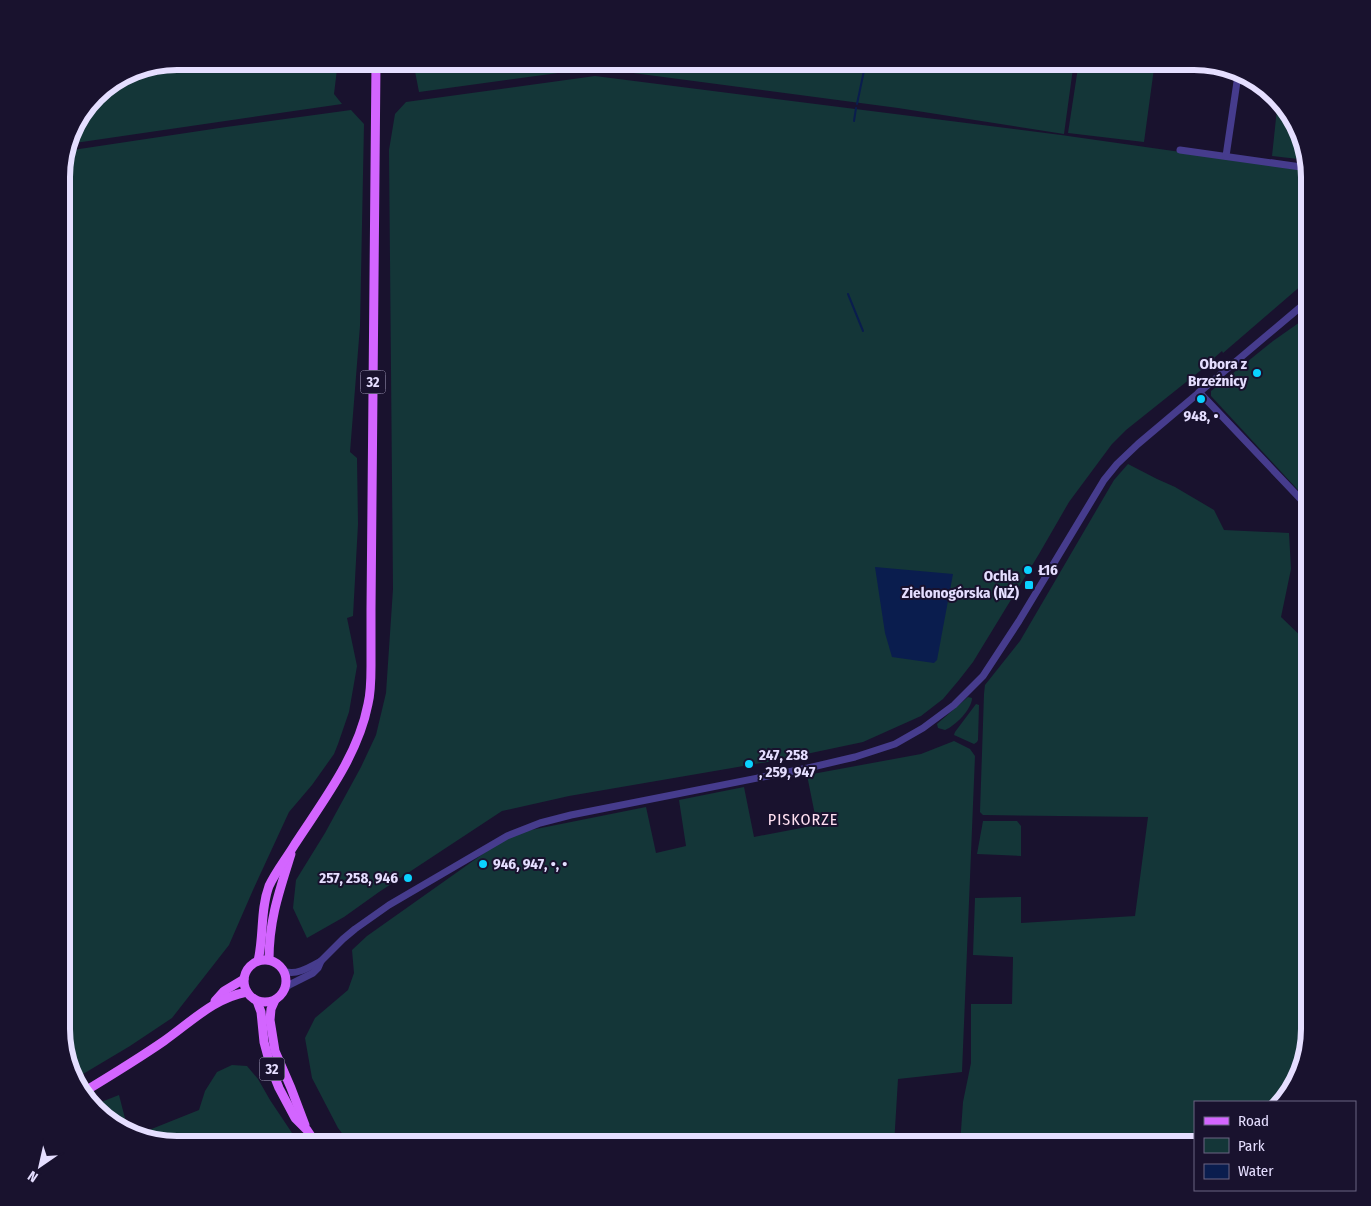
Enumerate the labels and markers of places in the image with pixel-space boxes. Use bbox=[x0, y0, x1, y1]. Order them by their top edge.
place label: Obora z Brzeźnicy bbox=[1188, 355, 1248, 390]
marker: Obora z Brzeźnicy bbox=[1251, 367, 1263, 379]
marker: 948, • bbox=[1195, 393, 1207, 405]
place label: 948, • bbox=[1184, 407, 1218, 425]
place label: Ł16 bbox=[1038, 561, 1058, 579]
marker: Ł16 bbox=[1022, 564, 1034, 576]
place label: Ochla Zielonogórska (NŻ) bbox=[902, 567, 1020, 602]
marker: Ochla Zielonogórska (NŻ) bbox=[1023, 579, 1035, 591]
place label: 247, 258 , 259, 947 bbox=[758, 746, 816, 781]
marker: 247, 258 , 259, 947 bbox=[743, 758, 755, 770]
place label: 946, 947, •, • bbox=[493, 855, 567, 873]
marker: 946, 947, •, • bbox=[477, 858, 489, 870]
place label: 257, 258, 946 bbox=[318, 869, 398, 887]
marker: 257, 258, 946 bbox=[402, 872, 414, 884]

